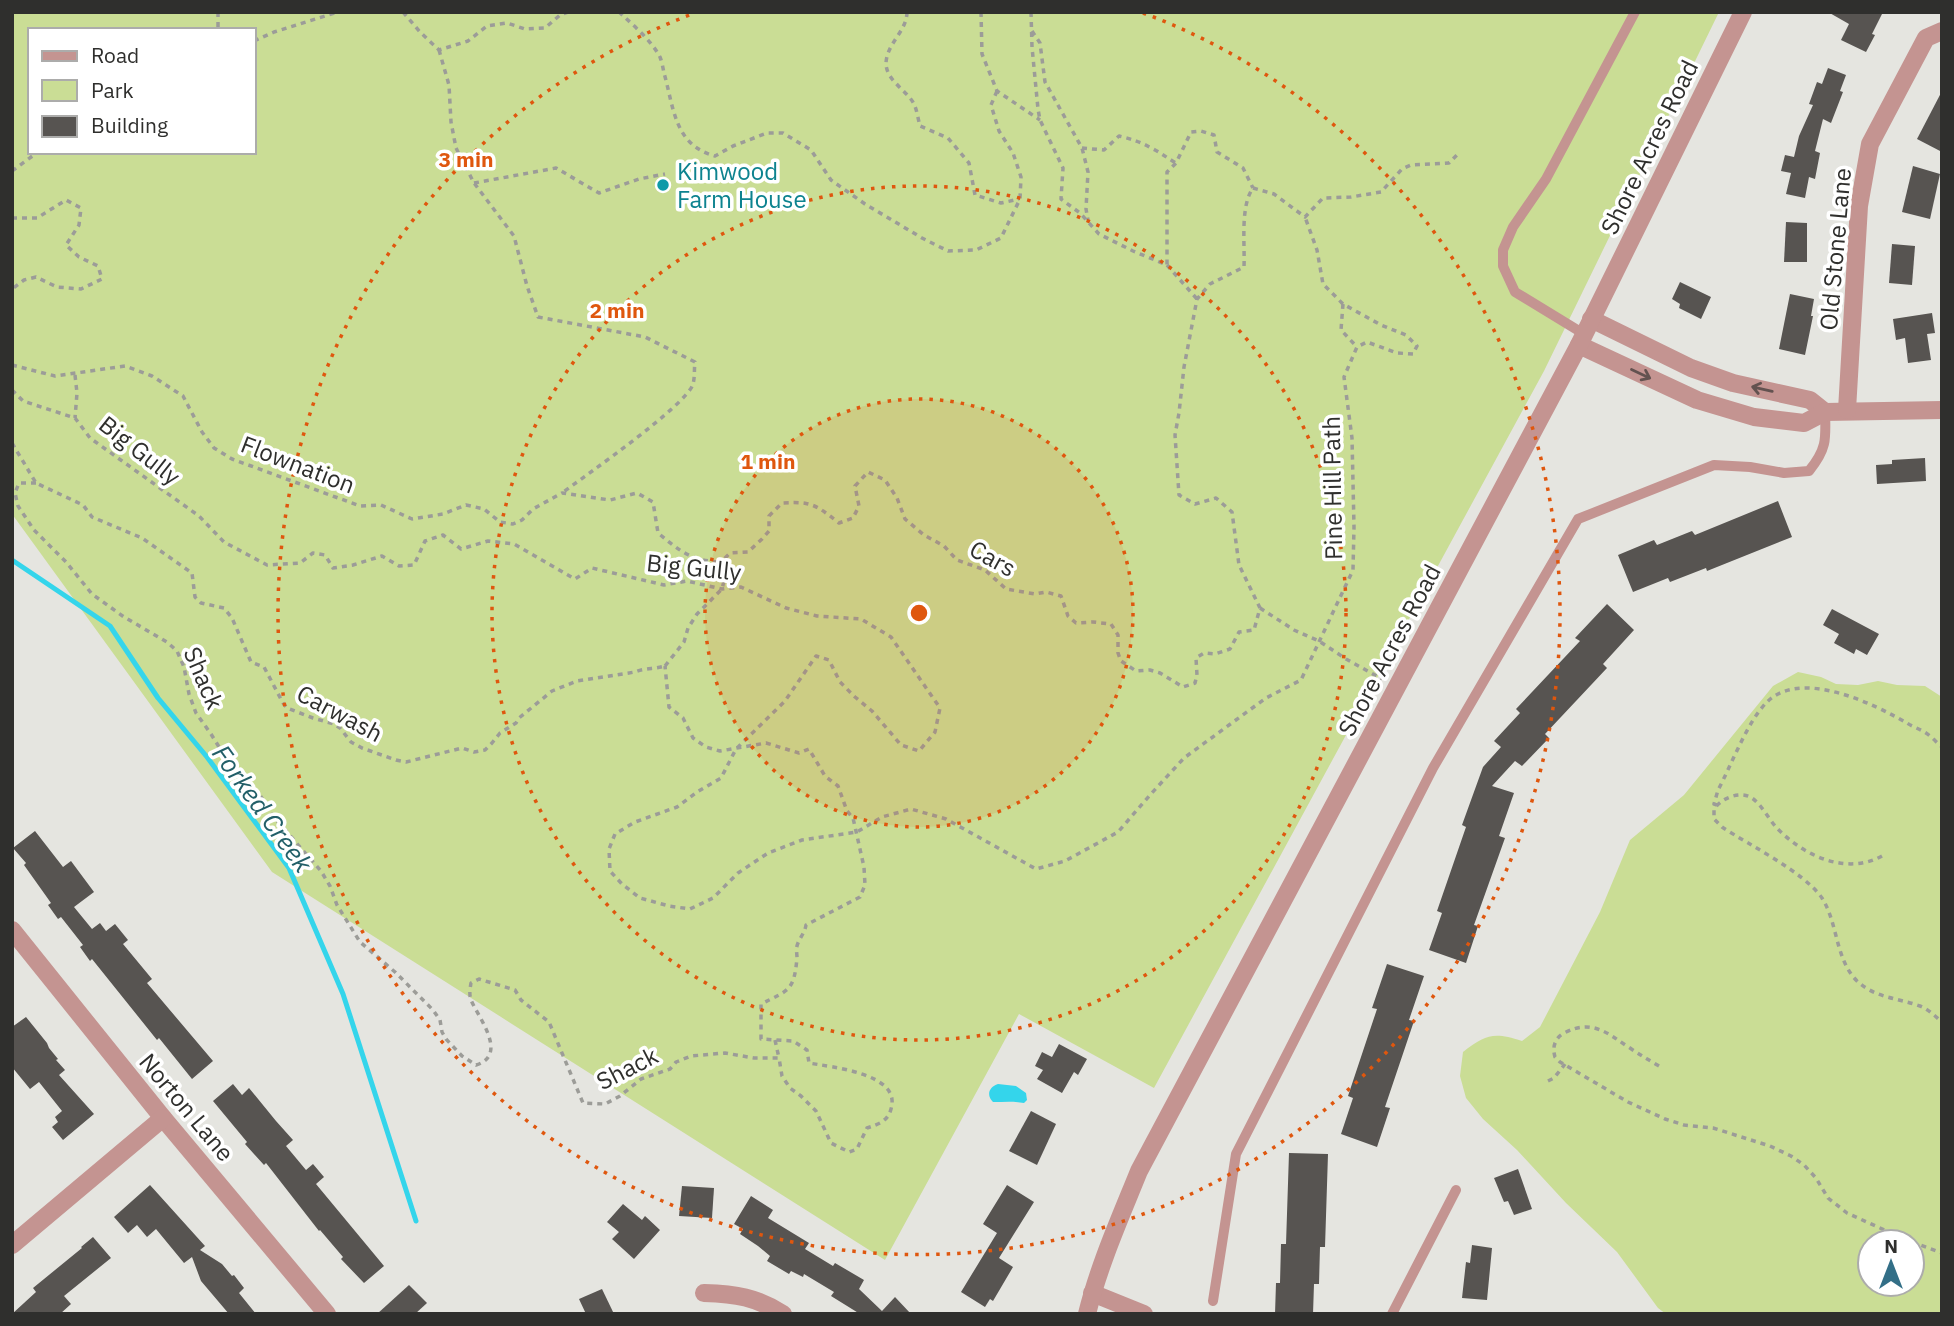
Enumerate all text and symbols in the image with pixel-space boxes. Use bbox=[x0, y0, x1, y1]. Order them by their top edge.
legend bbox=[28, 28, 256, 154]
text: Road bbox=[91, 41, 139, 69]
street label: Shore Acres Road bbox=[1593, 54, 1705, 240]
text: Park bbox=[91, 76, 134, 104]
text: Building bbox=[91, 111, 168, 139]
text: 3 min bbox=[439, 145, 493, 173]
place label: Kimwood Farm House bbox=[677, 155, 807, 215]
street label: Old Stone Lane bbox=[1812, 166, 1858, 332]
marker: Kimwood Farm House bbox=[655, 177, 671, 193]
text: 2 min bbox=[590, 296, 644, 324]
one-way arrow bbox=[1630, 368, 1651, 381]
one-way arrow bbox=[1751, 382, 1774, 395]
street label: Big Gully bbox=[93, 408, 187, 492]
street label: Pine Hill Path bbox=[1315, 416, 1349, 560]
street label: Flownation bbox=[236, 428, 360, 500]
text: 1 min bbox=[741, 447, 795, 475]
street label: Cars bbox=[964, 532, 1022, 584]
street label: Big Gully bbox=[645, 546, 743, 588]
street label: Shore Acres Road bbox=[1330, 558, 1448, 742]
centre of rings bbox=[907, 601, 931, 625]
street label: Shack bbox=[177, 642, 232, 715]
street label: Carwash bbox=[291, 677, 389, 749]
water label: Forked Creek bbox=[205, 737, 321, 879]
street label: Shack bbox=[591, 1039, 664, 1097]
street label: Norton Lane bbox=[132, 1046, 242, 1168]
north arrow bbox=[1856, 1228, 1926, 1298]
text: N bbox=[1884, 1234, 1898, 1258]

